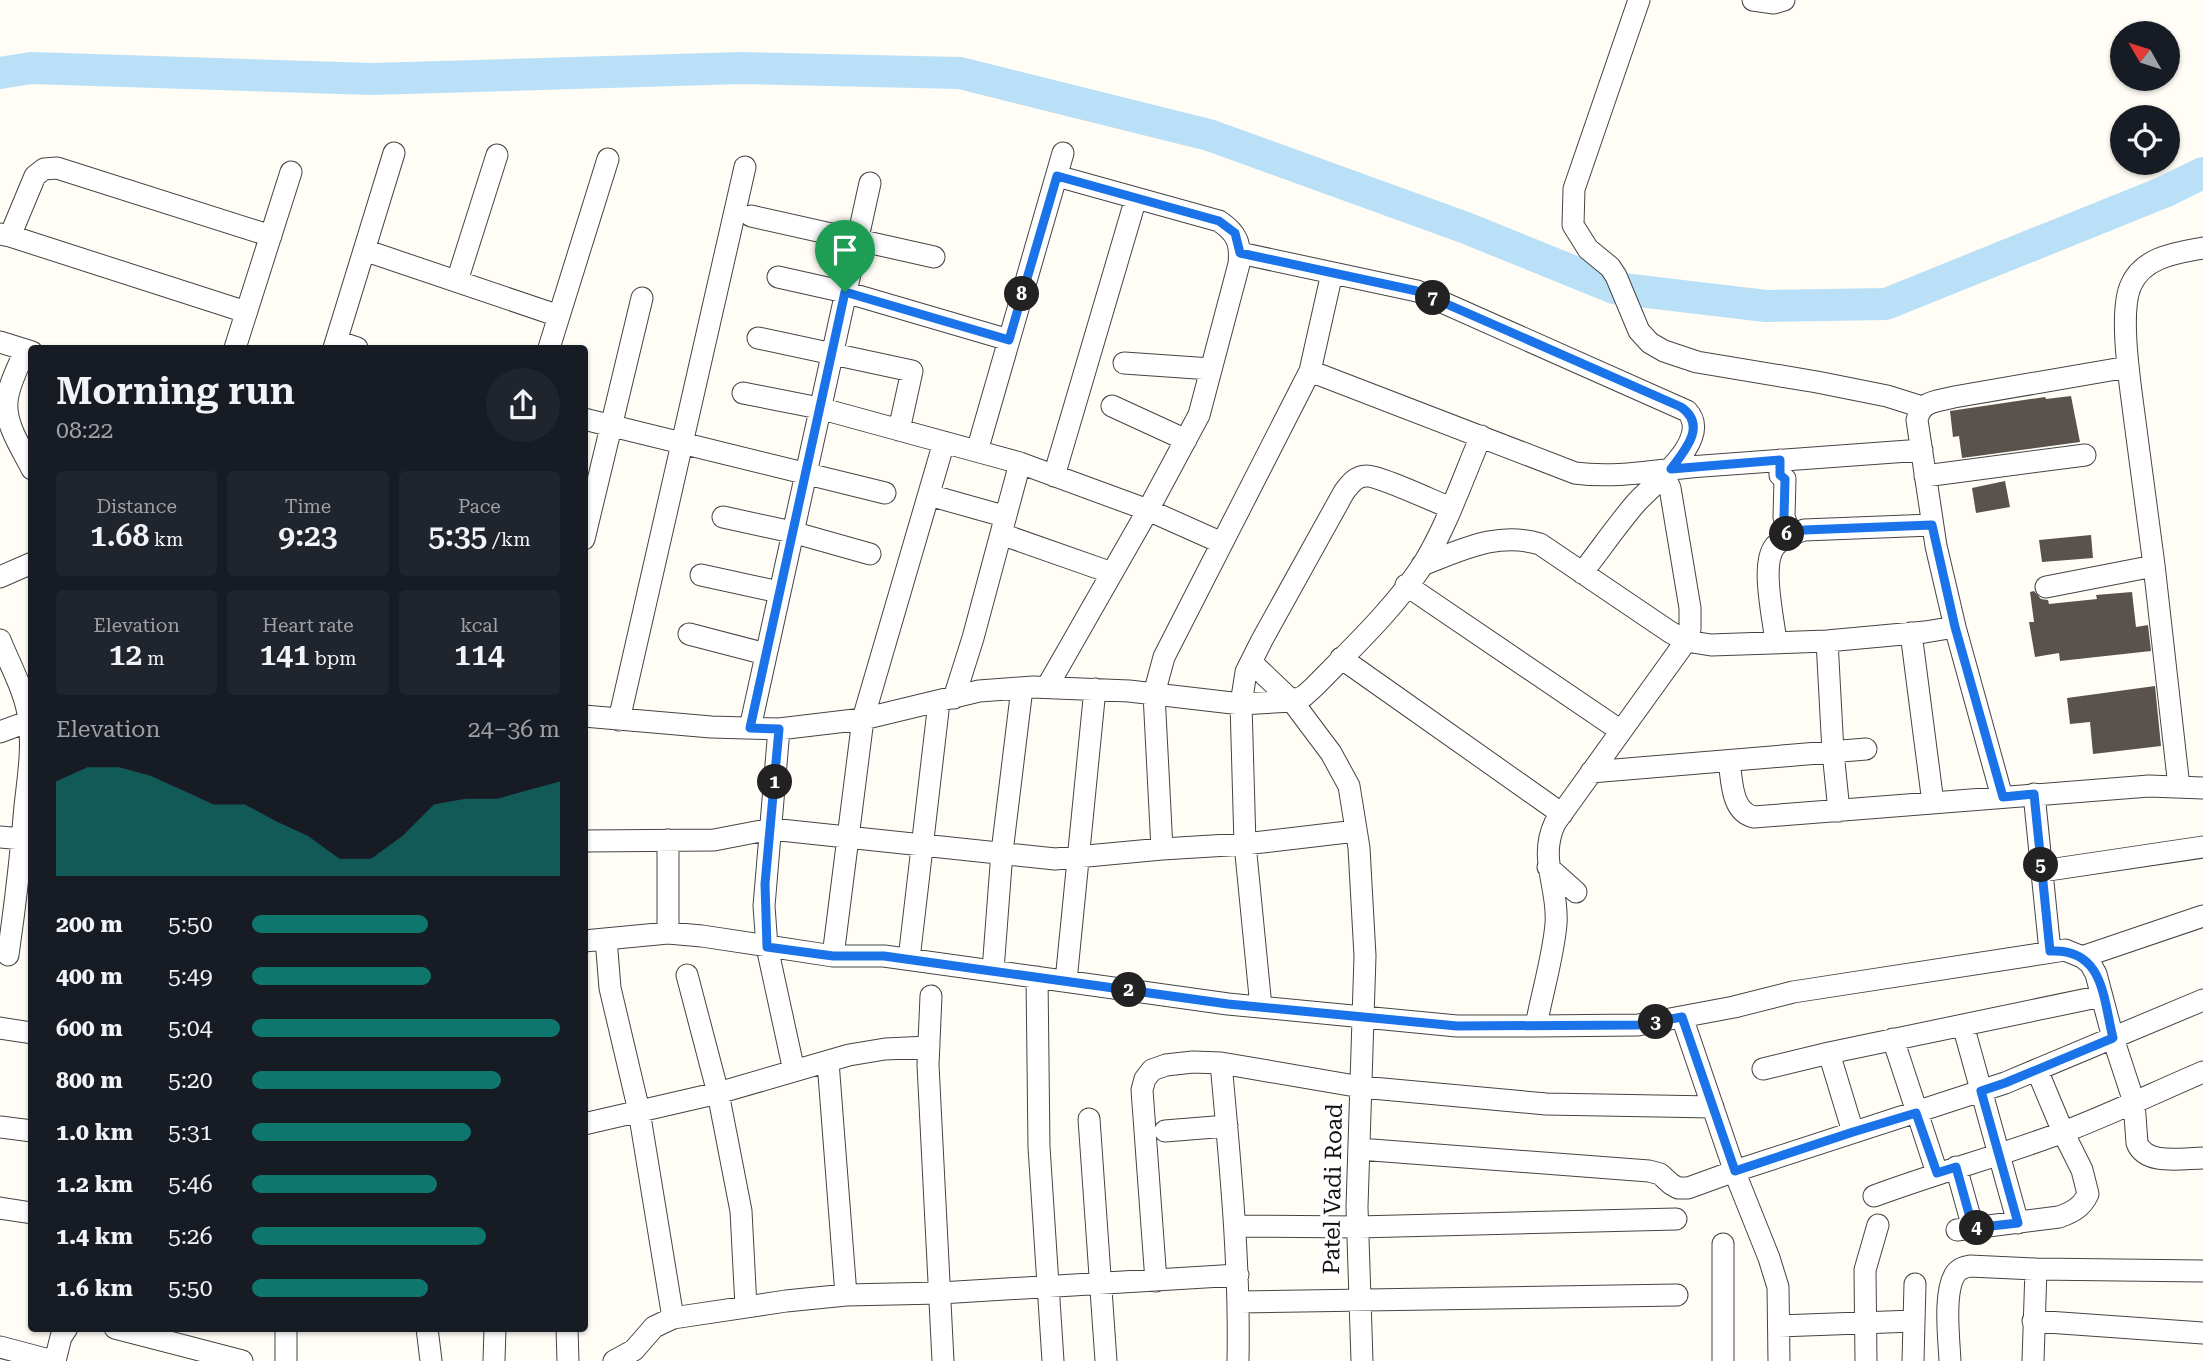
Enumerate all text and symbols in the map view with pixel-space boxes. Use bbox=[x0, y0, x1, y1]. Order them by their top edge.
north arrow bbox=[2110, 21, 2180, 91]
map controls bbox=[2110, 21, 2180, 175]
button: locate bbox=[2110, 105, 2180, 175]
pin bbox=[815, 220, 875, 292]
icon: arrive bbox=[826, 231, 864, 269]
pin: 8 bbox=[1004, 276, 1040, 312]
pin: 7 bbox=[1416, 280, 1450, 316]
text: 8 bbox=[1016, 282, 1027, 305]
text: 7 bbox=[1427, 286, 1438, 309]
button: share bbox=[486, 368, 560, 442]
text: Morning run bbox=[56, 369, 295, 413]
text: 08:22 bbox=[56, 417, 113, 444]
text: Distance bbox=[96, 495, 177, 518]
text: Time bbox=[285, 495, 331, 518]
text: Pace bbox=[458, 495, 501, 518]
pin: 6 bbox=[1770, 516, 1804, 552]
text: 1.68 bbox=[90, 518, 149, 553]
text: 9:23 bbox=[278, 518, 338, 553]
text: 5:35 bbox=[428, 518, 487, 553]
text: 6 bbox=[1781, 522, 1792, 545]
text: km bbox=[149, 528, 183, 551]
text: /km bbox=[487, 528, 531, 551]
text: Elevation bbox=[94, 614, 180, 637]
text: Heart rate bbox=[262, 614, 354, 637]
text: kcal bbox=[460, 614, 498, 637]
text: 12 bbox=[109, 637, 142, 672]
text: 141 bbox=[259, 637, 310, 672]
text: 114 bbox=[454, 637, 505, 672]
text: m bbox=[142, 647, 165, 670]
text: bpm bbox=[310, 647, 357, 670]
text: Elevation bbox=[56, 716, 160, 743]
text: 24–36 m bbox=[468, 716, 560, 743]
pin: 1 bbox=[758, 764, 792, 800]
text: 1 bbox=[769, 770, 780, 793]
pin: 5 bbox=[2024, 848, 2058, 882]
text: 5 bbox=[2035, 853, 2046, 876]
text: 200 m bbox=[56, 911, 123, 938]
text: 5:50 bbox=[168, 911, 213, 938]
text: 400 m bbox=[56, 963, 123, 990]
text: 5:49 bbox=[168, 963, 213, 990]
pin: 2 bbox=[1112, 972, 1146, 1007]
text: 2 bbox=[1123, 978, 1134, 1001]
pin: 3 bbox=[1638, 1004, 1674, 1040]
text: 3 bbox=[1650, 1010, 1661, 1033]
text: 600 m bbox=[56, 1015, 123, 1042]
text: 5:04 bbox=[168, 1015, 213, 1042]
text: 800 m bbox=[56, 1067, 123, 1094]
text: 5:20 bbox=[168, 1067, 213, 1094]
street label: Patel Vadi Road bbox=[1318, 1103, 1348, 1275]
text: 1.0 km bbox=[56, 1119, 133, 1146]
text: 5:31 bbox=[168, 1119, 213, 1146]
text: 1.2 km bbox=[56, 1171, 133, 1198]
text: 5:46 bbox=[168, 1171, 213, 1198]
pin: 4 bbox=[1960, 1210, 1994, 1246]
text: 4 bbox=[1971, 1216, 1982, 1239]
text: 1.4 km bbox=[56, 1223, 133, 1250]
text: 5:26 bbox=[168, 1223, 213, 1250]
text: 1.6 km bbox=[56, 1275, 133, 1302]
text: 5:50 bbox=[168, 1275, 213, 1302]

